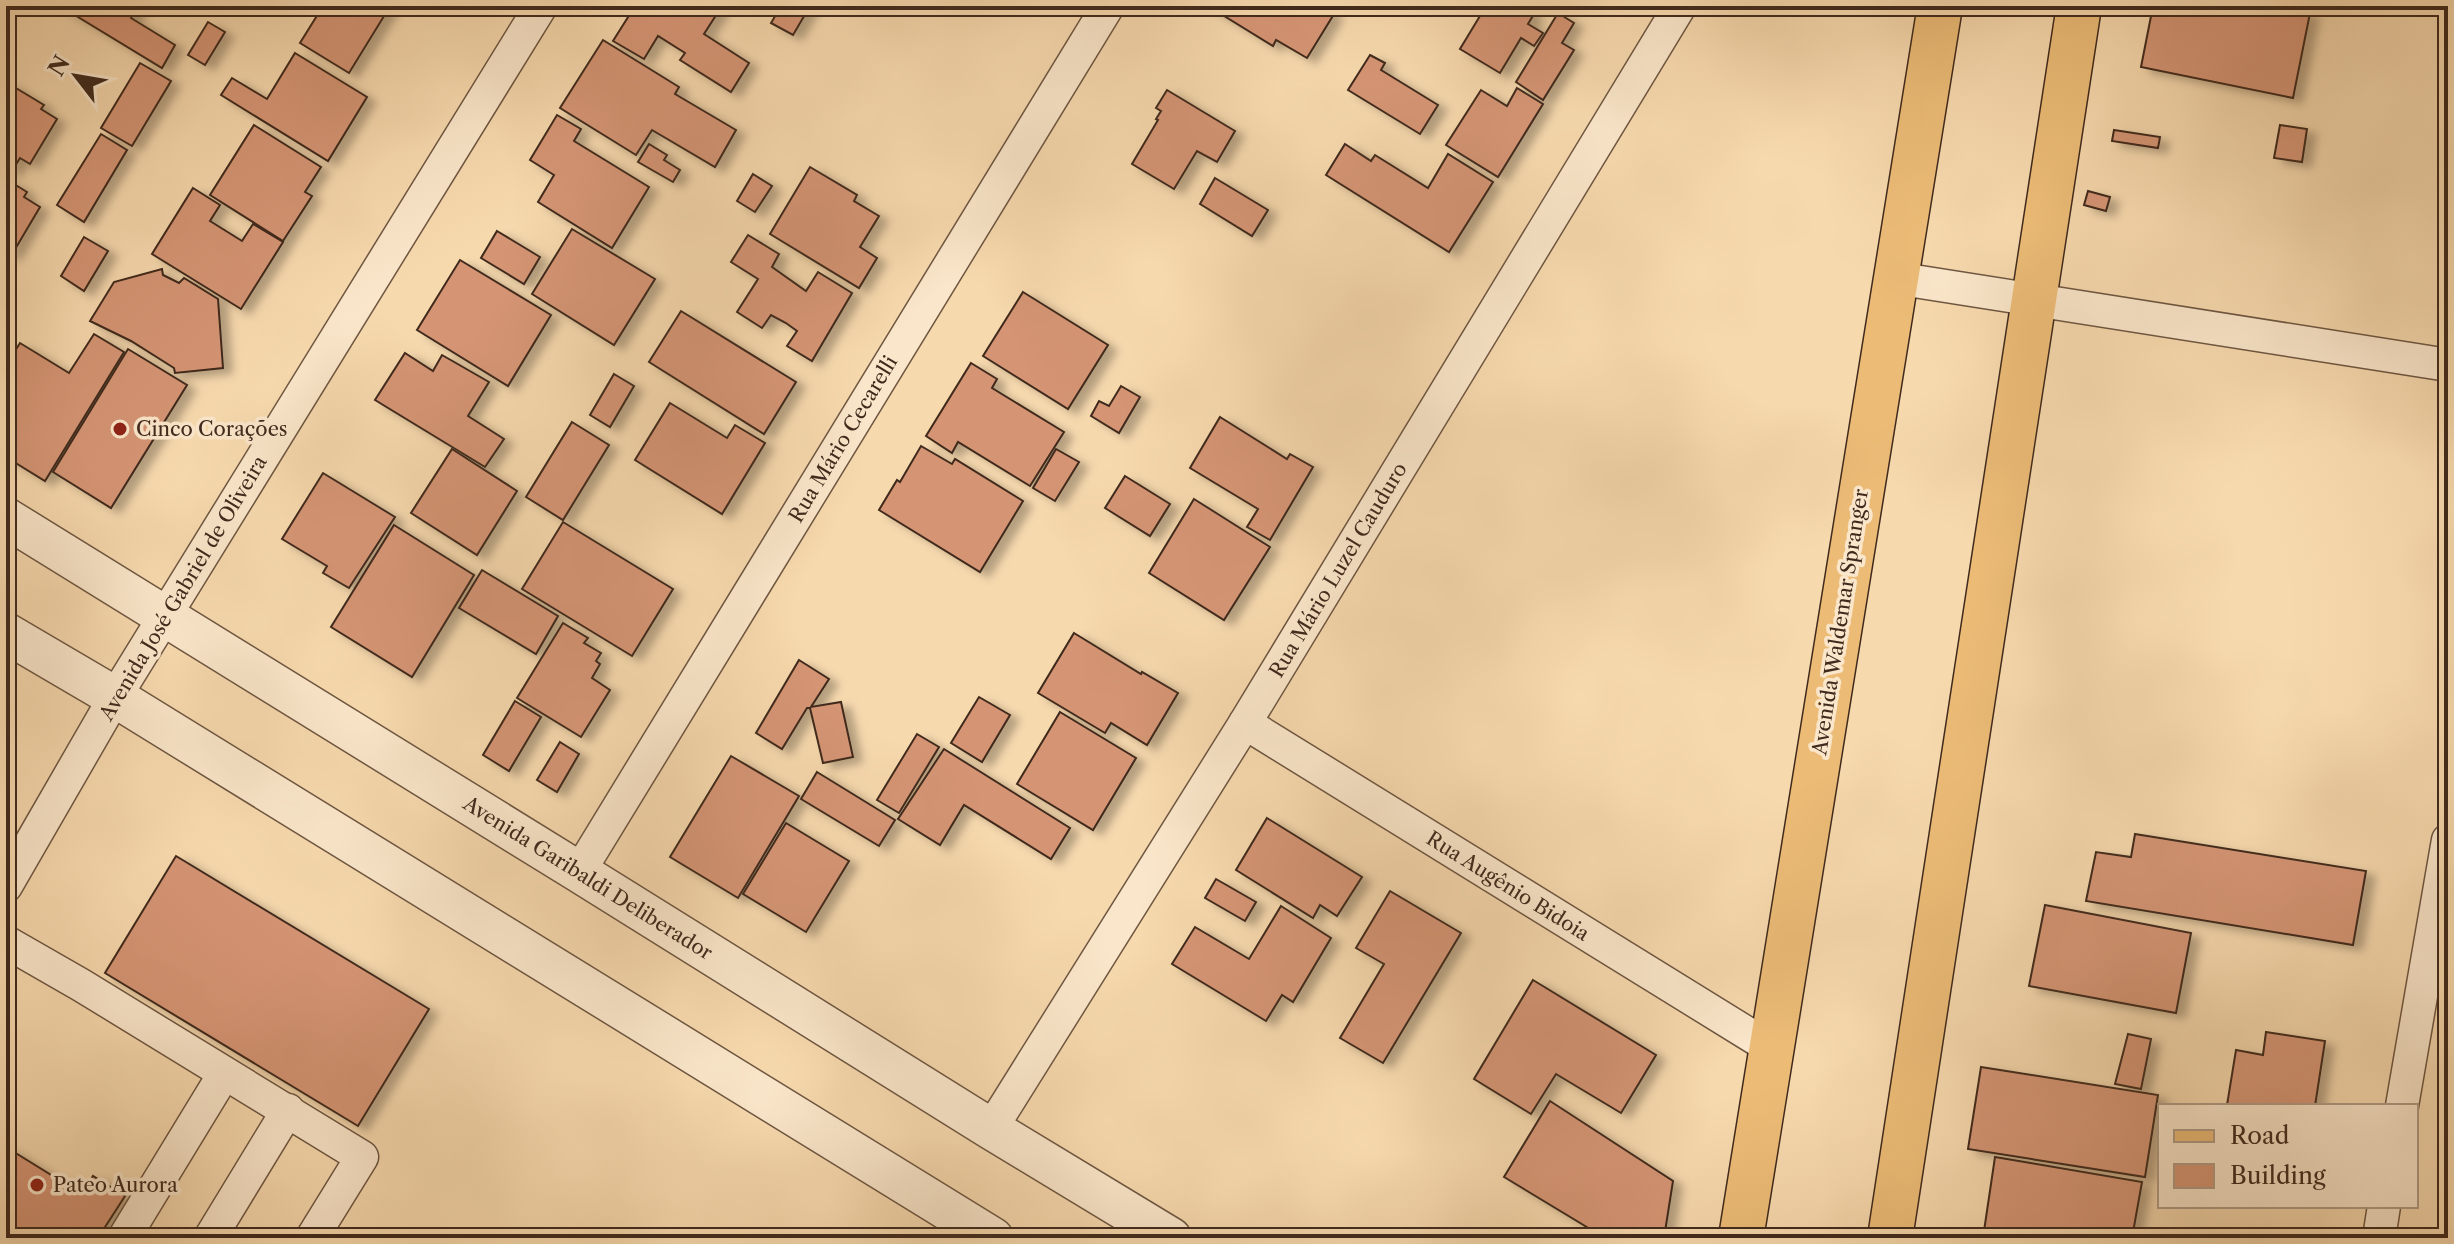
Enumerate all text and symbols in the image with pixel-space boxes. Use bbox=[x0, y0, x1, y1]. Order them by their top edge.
north arrow bbox=[36, 36, 116, 116]
text: N bbox=[43, 51, 76, 81]
street label: Rua Mário Cecarelli bbox=[784, 351, 902, 527]
place label: Cinco Corações bbox=[136, 417, 288, 441]
marker: Cinco Corações bbox=[111, 420, 129, 438]
street label: Avenida José Gabriel de Oliveira bbox=[94, 451, 272, 726]
street label: Rua Mário Luzel Cauduro bbox=[1264, 458, 1412, 682]
street label: Avenida Waldemar Spranger bbox=[1807, 487, 1873, 758]
street label: Avenida Garibaldi Deliberador bbox=[458, 791, 718, 965]
street label: Rua Augênio Bidoia bbox=[1422, 826, 1594, 946]
legend bbox=[2158, 1104, 2418, 1208]
text: Road bbox=[2230, 1121, 2290, 1150]
text: Building bbox=[2230, 1161, 2326, 1190]
place label: Pateo Aurora bbox=[53, 1173, 178, 1197]
marker: Pateo Aurora bbox=[28, 1176, 46, 1194]

